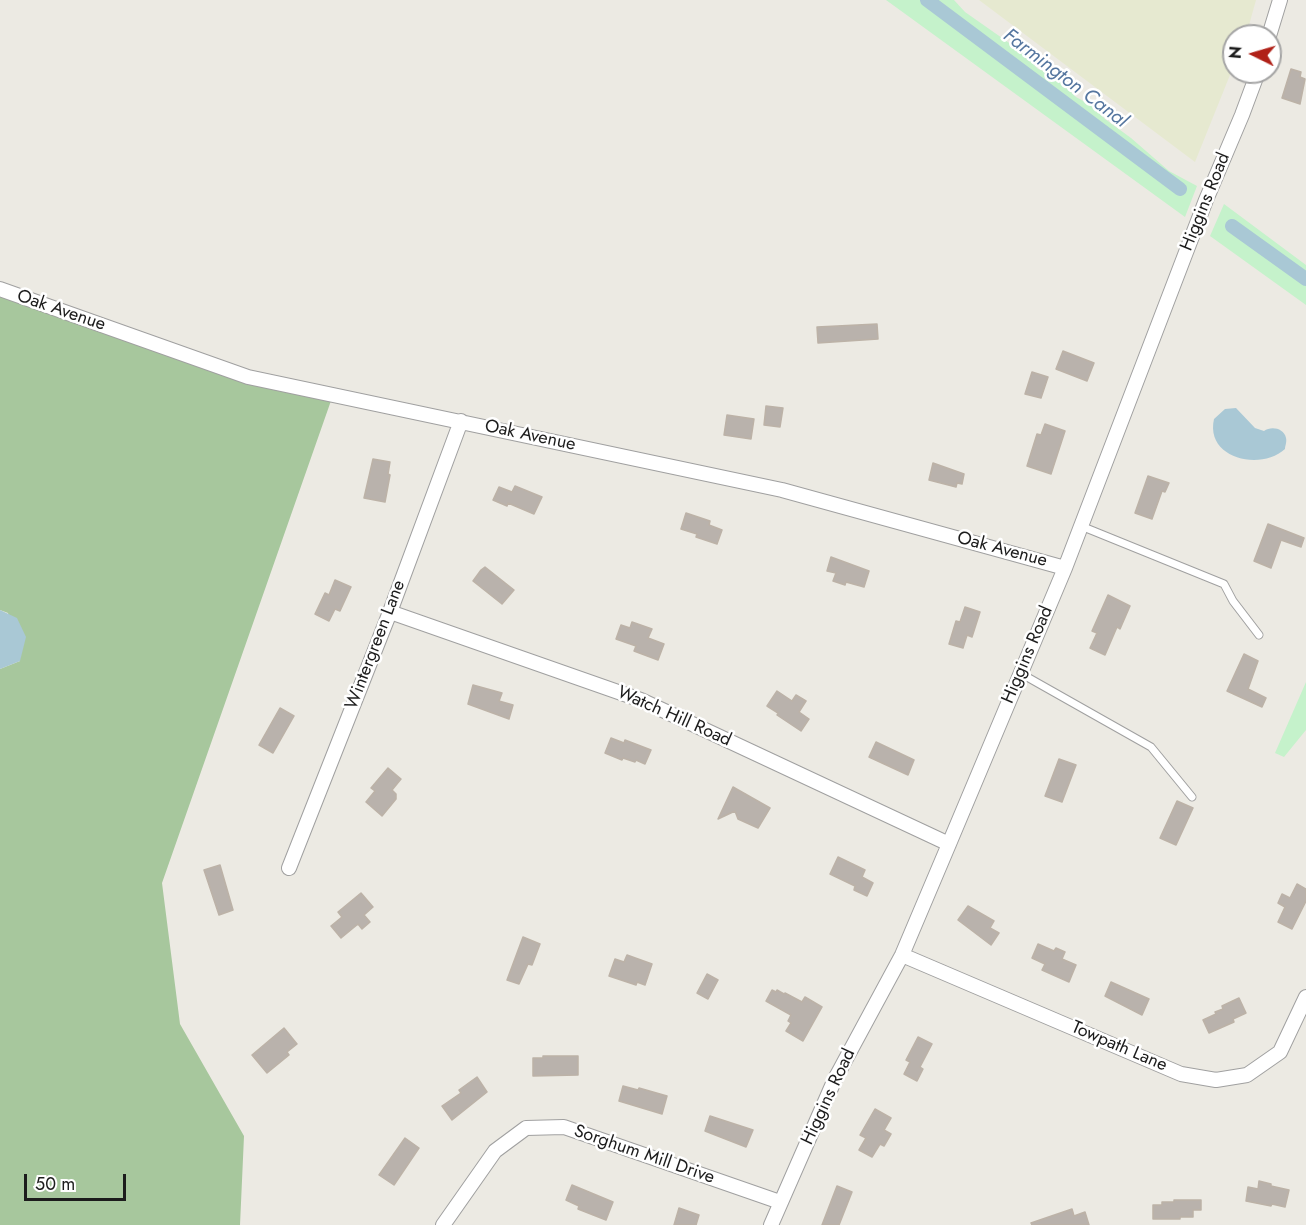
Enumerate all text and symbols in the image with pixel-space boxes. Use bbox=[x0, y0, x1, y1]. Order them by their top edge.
water label: Farmington Canal bbox=[998, 24, 1132, 134]
north arrow bbox=[1222, 24, 1282, 84]
text: N bbox=[1224, 45, 1248, 60]
street label: Higgins Road bbox=[1177, 150, 1235, 254]
street label: Oak Avenue bbox=[14, 286, 108, 336]
street label: Oak Avenue bbox=[483, 416, 577, 456]
street label: Oak Avenue bbox=[955, 528, 1049, 572]
street label: Wintergreen Lane bbox=[341, 577, 411, 713]
street label: Higgins Road bbox=[998, 603, 1058, 707]
street label: Watch Hill Road bbox=[614, 682, 734, 752]
street label: Towpath Lane bbox=[1068, 1017, 1170, 1077]
street label: Higgins Road bbox=[797, 1045, 861, 1149]
street label: Sorghum Mill Drive bbox=[571, 1121, 717, 1189]
scale bar bbox=[27, 1162, 129, 1200]
text: 50 m bbox=[35, 1171, 75, 1197]

